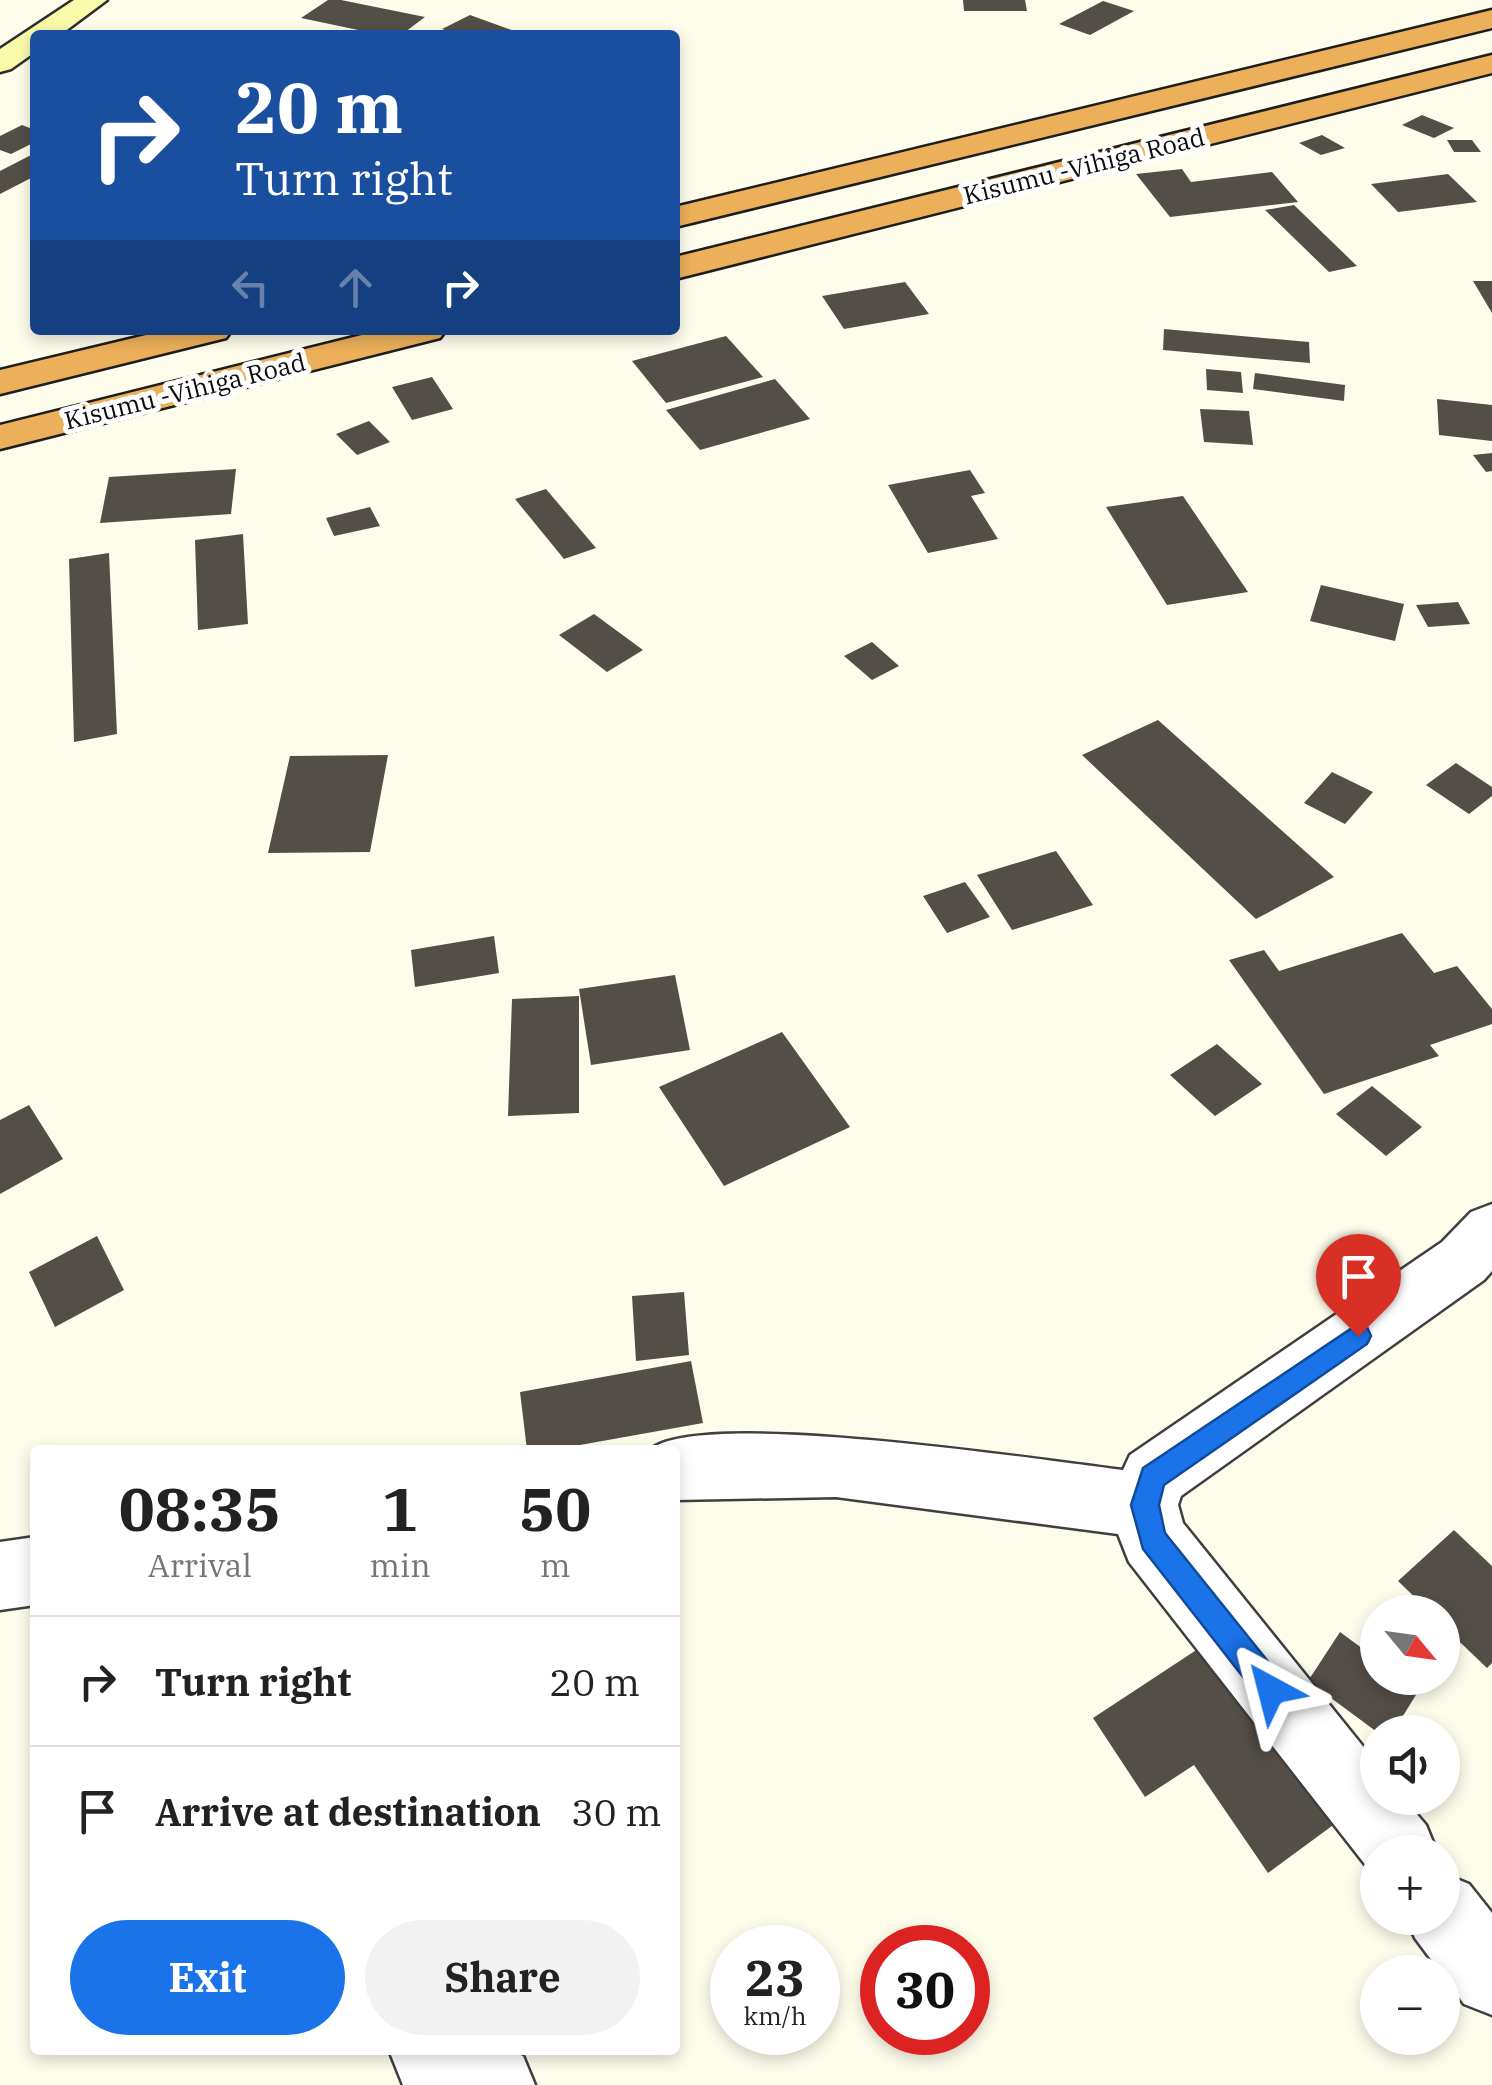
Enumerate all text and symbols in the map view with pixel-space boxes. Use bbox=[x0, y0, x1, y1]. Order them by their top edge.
text: 20 m bbox=[235, 61, 403, 152]
icon: right bbox=[70, 70, 200, 200]
street label: Kisumu -Vihiga Road bbox=[960, 120, 1208, 211]
text: Turn right bbox=[235, 149, 453, 207]
icon: left bbox=[223, 260, 278, 315]
icon: ahead bbox=[328, 260, 383, 315]
icon: right bbox=[433, 260, 488, 315]
street label: Kisumu -Vihiga Road bbox=[61, 345, 309, 436]
pin bbox=[1316, 1234, 1401, 1337]
icon: arrive bbox=[1331, 1249, 1386, 1304]
text: 08:35 bbox=[119, 1469, 281, 1548]
text: 1 bbox=[382, 1469, 418, 1548]
text: 50 bbox=[519, 1469, 591, 1548]
text: Arrival bbox=[148, 1544, 252, 1586]
text: min bbox=[370, 1544, 431, 1586]
text: m bbox=[540, 1544, 571, 1586]
north arrow bbox=[1360, 1595, 1460, 1695]
map controls bbox=[1360, 1595, 1460, 2055]
position arrow bbox=[1219, 1638, 1323, 1742]
icon: right bbox=[70, 1654, 125, 1709]
text: Turn right bbox=[155, 1657, 351, 1706]
text: 20 m bbox=[549, 1657, 640, 1706]
button: sound bbox=[1360, 1715, 1460, 1815]
icon: arrive bbox=[70, 1784, 125, 1839]
text: Arrive at destination bbox=[155, 1787, 541, 1836]
text: 30 m bbox=[571, 1787, 662, 1836]
button: + bbox=[1360, 1835, 1460, 1935]
button: Exit bbox=[70, 1920, 345, 2035]
button: Share bbox=[365, 1920, 640, 2035]
speed limit sign: 30 bbox=[860, 1925, 990, 2055]
text: 23 bbox=[745, 1945, 805, 2010]
button: − bbox=[1360, 1955, 1460, 2055]
text: km/h bbox=[743, 1999, 807, 2032]

